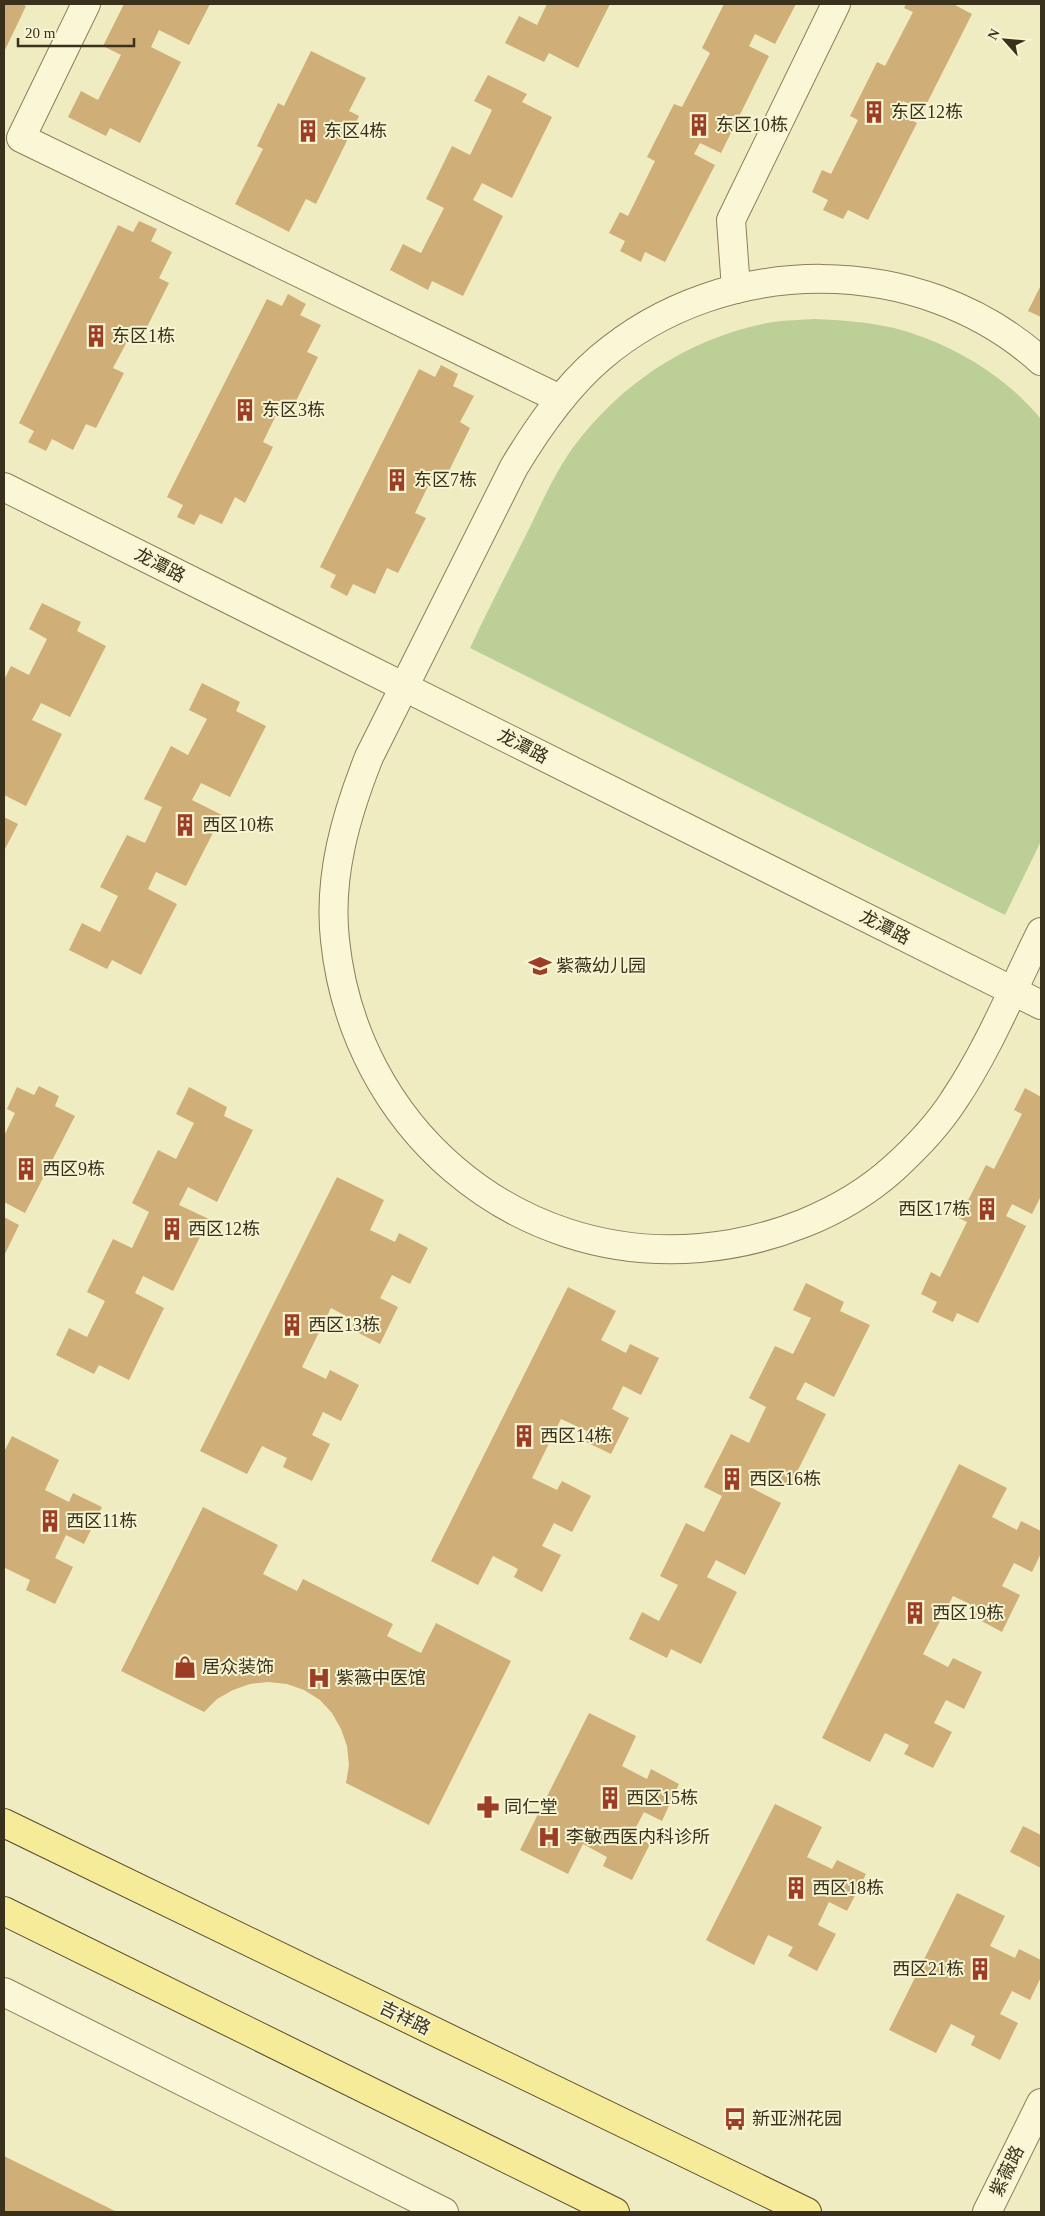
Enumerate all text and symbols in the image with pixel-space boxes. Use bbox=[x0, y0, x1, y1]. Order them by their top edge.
scale bar bbox=[18, 15, 134, 47]
north arrow bbox=[980, 15, 1030, 65]
text: 20 m bbox=[25, 25, 56, 41]
text: N bbox=[985, 26, 1003, 42]
building icon: 东区12栋 bbox=[861, 99, 887, 125]
place label: 东区12栋 bbox=[891, 102, 963, 122]
building icon: 东区10栋 bbox=[686, 112, 712, 138]
place label: 东区10栋 bbox=[716, 115, 788, 135]
building icon: 东区4栋 bbox=[295, 118, 321, 144]
place label: 东区4栋 bbox=[324, 121, 387, 141]
building icon: 东区1栋 bbox=[83, 323, 109, 349]
place label: 东区1栋 bbox=[112, 326, 175, 346]
building icon: 东区3栋 bbox=[232, 397, 258, 423]
place label: 东区3栋 bbox=[262, 400, 325, 420]
building icon: 东区7栋 bbox=[384, 467, 410, 493]
place label: 东区7栋 bbox=[414, 470, 477, 490]
street label: 龙潭路 bbox=[131, 544, 189, 586]
street label: 龙潭路 bbox=[494, 725, 552, 767]
building icon: 西区10栋 bbox=[172, 812, 198, 838]
place label: 西区10栋 bbox=[202, 815, 274, 835]
street label: 龙潭路 bbox=[856, 906, 914, 948]
school or university icon: 紫薇幼儿园 bbox=[527, 953, 553, 979]
place label: 紫薇幼儿园 bbox=[556, 956, 646, 976]
building icon: 西区9栋 bbox=[13, 1156, 39, 1182]
place label: 西区9栋 bbox=[42, 1159, 105, 1179]
building icon: 西区17栋 bbox=[974, 1196, 1000, 1222]
place label: 西区17栋 bbox=[898, 1199, 970, 1219]
building icon: 西区12栋 bbox=[159, 1216, 185, 1242]
place label: 西区12栋 bbox=[188, 1219, 260, 1239]
building icon: 西区13栋 bbox=[279, 1312, 305, 1338]
place label: 西区13栋 bbox=[308, 1315, 380, 1335]
building icon: 西区14栋 bbox=[511, 1423, 537, 1449]
place label: 西区14栋 bbox=[540, 1426, 612, 1446]
building icon: 西区16栋 bbox=[719, 1466, 745, 1492]
place label: 西区16栋 bbox=[749, 1469, 821, 1489]
building icon: 西区11栋 bbox=[37, 1508, 63, 1534]
place label: 西区11栋 bbox=[66, 1511, 137, 1531]
building icon: 西区19栋 bbox=[902, 1600, 928, 1626]
place label: 西区19栋 bbox=[932, 1603, 1004, 1623]
shop icon: 居众装饰 bbox=[172, 1654, 198, 1680]
place label: 居众装饰 bbox=[202, 1657, 274, 1677]
hospital icon: 紫薇中医馆 bbox=[306, 1665, 332, 1691]
place label: 紫薇中医馆 bbox=[336, 1668, 426, 1688]
building icon: 西区15栋 bbox=[597, 1785, 623, 1811]
place label: 西区15栋 bbox=[626, 1788, 698, 1808]
pharmacy icon: 同仁堂 bbox=[475, 1794, 501, 1820]
place label: 同仁堂 bbox=[504, 1797, 558, 1817]
hospital icon: 李敏西医内科诊所 bbox=[536, 1824, 562, 1850]
place label: 李敏西医内科诊所 bbox=[566, 1827, 710, 1847]
building icon: 西区18栋 bbox=[783, 1875, 809, 1901]
place label: 西区18栋 bbox=[812, 1878, 884, 1898]
building icon: 西区21栋 bbox=[967, 1956, 993, 1982]
place label: 西区21栋 bbox=[892, 1959, 964, 1979]
street label: 吉祥路 bbox=[376, 1997, 434, 2039]
bus stop icon: 新亚洲花园 bbox=[722, 2106, 748, 2132]
place label: 新亚洲花园 bbox=[752, 2109, 842, 2129]
street label: 紫薇路 bbox=[986, 2142, 1028, 2200]

